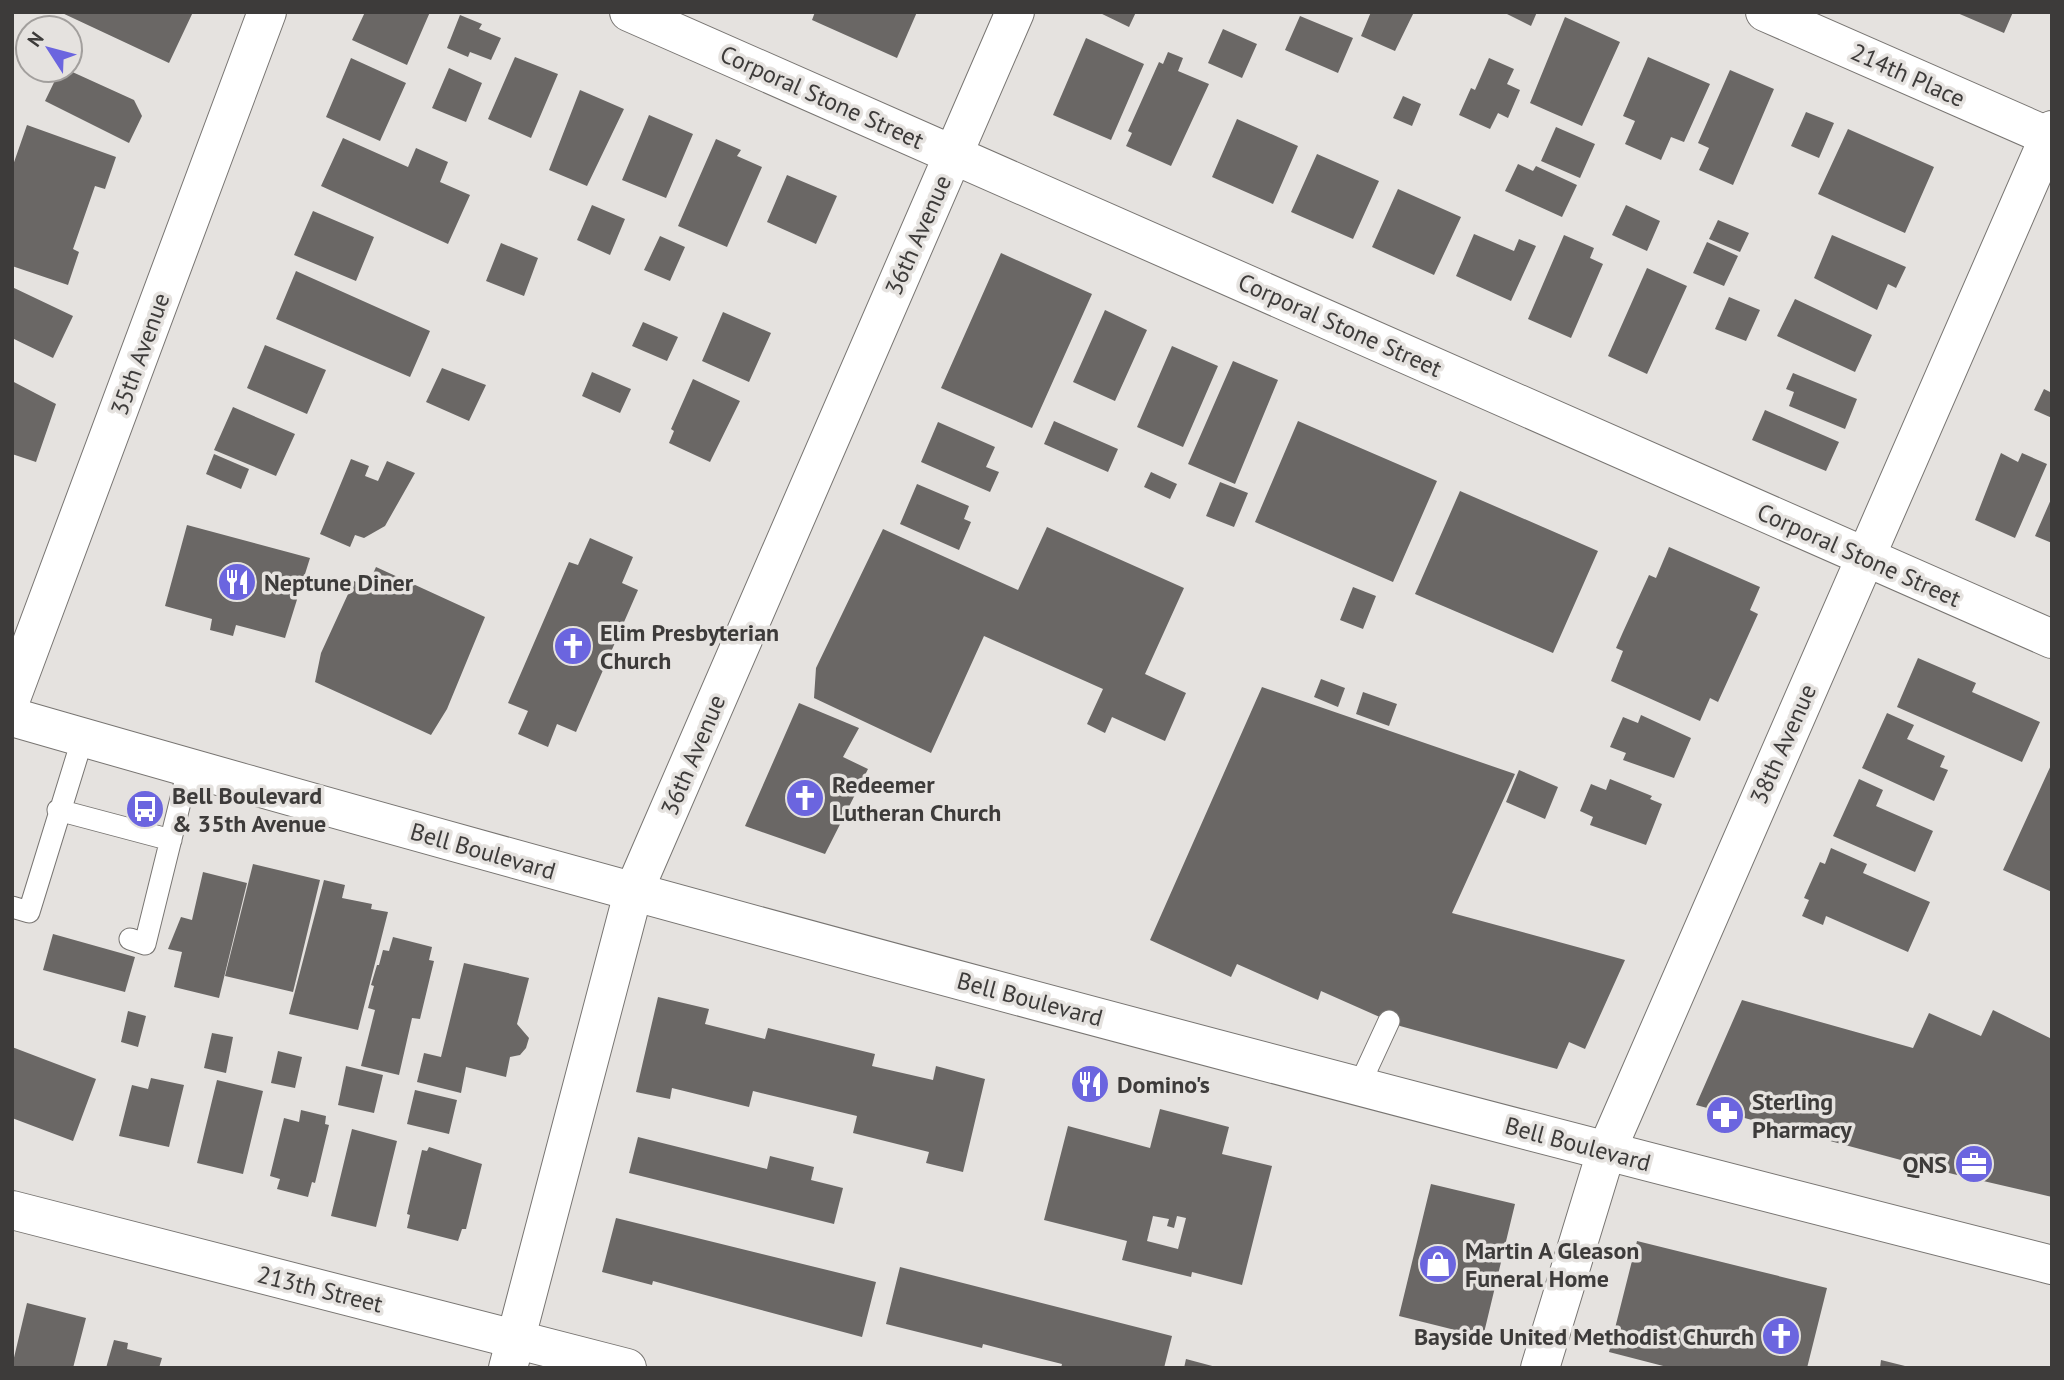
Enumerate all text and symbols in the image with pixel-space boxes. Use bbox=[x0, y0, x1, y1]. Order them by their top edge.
north arrow bbox=[14, 14, 84, 84]
text: N bbox=[22, 27, 49, 51]
street label: 214th Place bbox=[1846, 36, 1970, 114]
street label: Corporal Stone Street bbox=[715, 38, 929, 156]
street label: 36th Avenue bbox=[878, 170, 958, 300]
street label: Corporal Stone Street bbox=[1233, 266, 1447, 384]
street label: 35th Avenue bbox=[104, 289, 176, 419]
street label: Corporal Stone Street bbox=[1752, 496, 1966, 614]
restaurant icon: Neptune Diner bbox=[216, 561, 258, 603]
place label: Neptune Diner bbox=[264, 567, 414, 598]
place label: Elim Presbyterian Church bbox=[600, 617, 779, 676]
church icon: Elim Presbyterian Church bbox=[552, 625, 594, 667]
street label: 38th Avenue bbox=[1743, 679, 1823, 809]
street label: 36th Avenue bbox=[654, 690, 732, 820]
place label: Redeemer Lutheran Church bbox=[832, 769, 1001, 828]
church icon: Redeemer Lutheran Church bbox=[784, 777, 826, 819]
place label: Bell Boulevard & 35th Avenue bbox=[172, 780, 326, 839]
bus stop icon: Bell Boulevard & 35th Avenue bbox=[124, 788, 166, 830]
street label: Bell Boulevard bbox=[407, 815, 559, 887]
street label: Bell Boulevard bbox=[954, 965, 1106, 1033]
restaurant icon: Domino's bbox=[1069, 1063, 1111, 1105]
place label: Domino's bbox=[1117, 1069, 1210, 1100]
place label: Sterling Pharmacy bbox=[1752, 1086, 1852, 1145]
pharmacy icon: Sterling Pharmacy bbox=[1704, 1094, 1746, 1136]
street label: Bell Boulevard bbox=[1502, 1110, 1654, 1178]
office icon: QNS bbox=[1953, 1143, 1995, 1185]
place label: QNS bbox=[1902, 1149, 1947, 1180]
place label: Martin A Gleason Funeral Home bbox=[1465, 1235, 1639, 1294]
shop icon: Martin A Gleason Funeral Home bbox=[1417, 1243, 1459, 1285]
street label: 213th Street bbox=[254, 1258, 386, 1320]
church icon: Bayside United Methodist Church bbox=[1760, 1315, 1802, 1357]
place label: Bayside United Methodist Church bbox=[1414, 1321, 1754, 1352]

